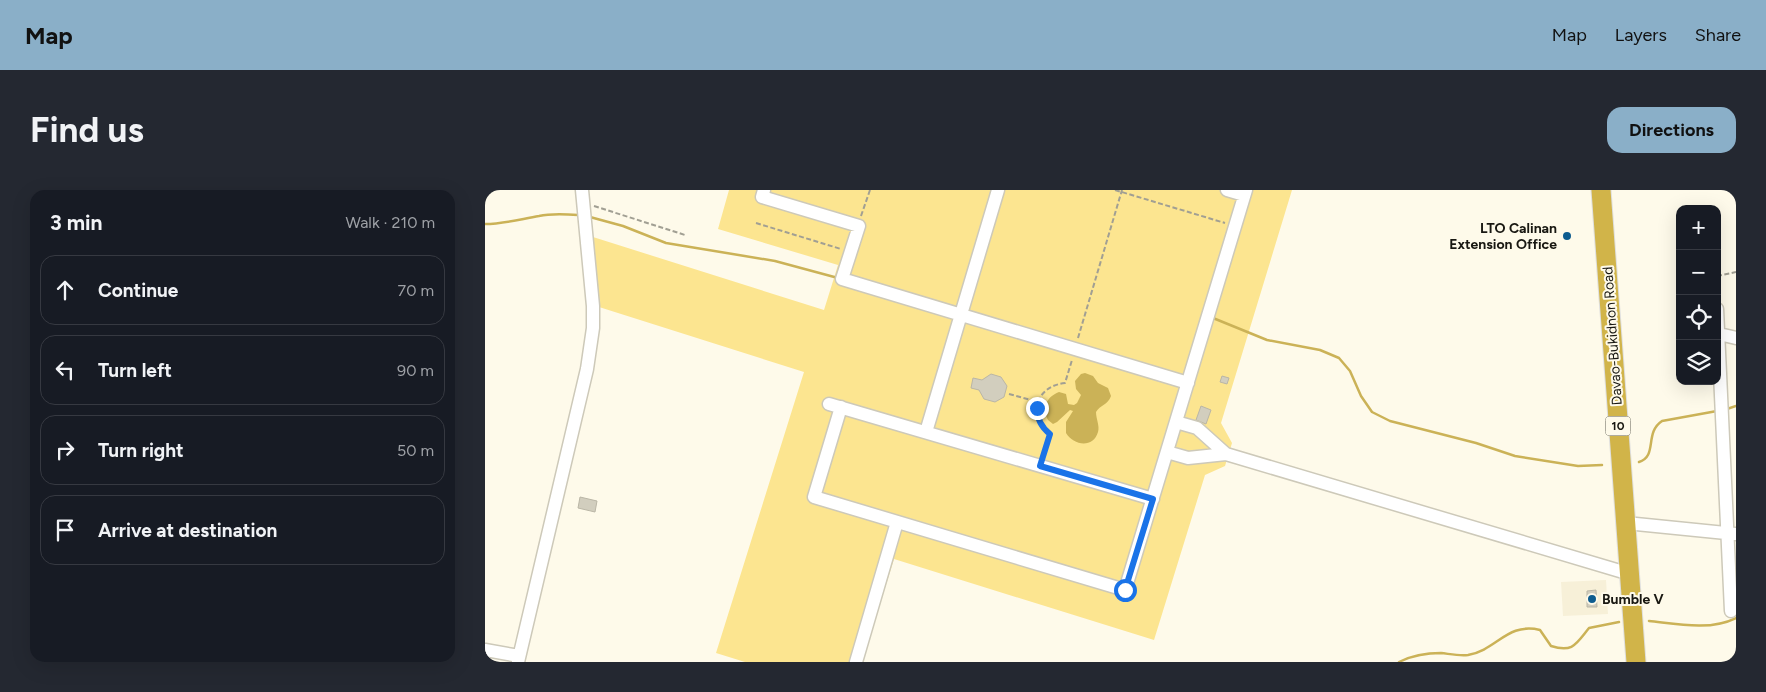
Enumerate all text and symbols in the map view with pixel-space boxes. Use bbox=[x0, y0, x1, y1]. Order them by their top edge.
text: Map bbox=[25, 21, 73, 50]
text: Map bbox=[1552, 24, 1587, 46]
text: Layers bbox=[1615, 24, 1667, 46]
text: Share bbox=[1695, 24, 1741, 46]
button: Directions bbox=[1607, 107, 1736, 153]
text: Find us bbox=[30, 109, 144, 151]
map controls bbox=[1676, 205, 1721, 385]
button: + bbox=[1676, 205, 1721, 250]
text: 3 min bbox=[50, 210, 102, 235]
text: Walk · 210 m bbox=[346, 213, 435, 232]
place label: LTO Calinan Extension Office bbox=[1449, 220, 1557, 253]
marker: LTO Calinan Extension Office bbox=[1561, 230, 1573, 242]
button: − bbox=[1676, 250, 1721, 295]
street label: Davao-Bukidnon Road bbox=[1599, 266, 1626, 406]
icon: ahead bbox=[51, 276, 79, 304]
text: Continue bbox=[98, 279, 178, 302]
text: 70 m bbox=[398, 281, 434, 300]
button: locate bbox=[1676, 295, 1721, 340]
button: layers bbox=[1676, 340, 1721, 385]
icon: left bbox=[51, 356, 79, 384]
text: Turn left bbox=[98, 359, 172, 382]
text: 90 m bbox=[397, 361, 434, 380]
route end bbox=[1026, 397, 1049, 420]
road number: 10 bbox=[1605, 417, 1631, 436]
icon: right bbox=[51, 436, 79, 464]
text: Turn right bbox=[98, 439, 184, 462]
text: 50 m bbox=[397, 441, 434, 460]
icon: arrive bbox=[51, 516, 79, 544]
text: Arrive at destination bbox=[98, 519, 277, 542]
route start bbox=[1114, 579, 1137, 602]
place label: Bumble V bbox=[1602, 591, 1664, 608]
marker: Bumble V bbox=[1586, 593, 1598, 605]

